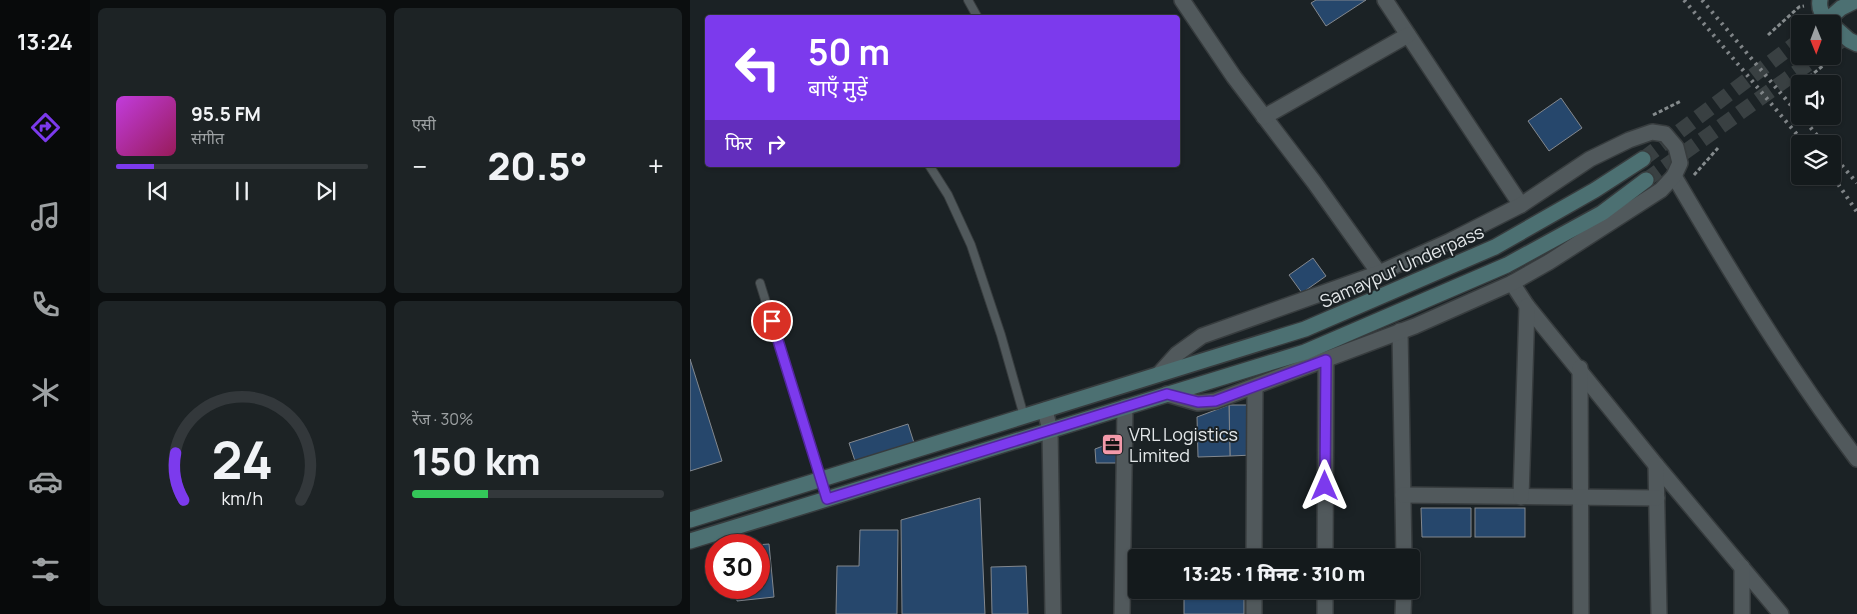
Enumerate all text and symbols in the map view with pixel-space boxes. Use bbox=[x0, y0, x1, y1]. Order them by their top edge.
north arrow bbox=[1791, 15, 1841, 65]
map controls bbox=[1791, 15, 1841, 185]
text: 13:24 bbox=[17, 27, 73, 57]
text: 50 m bbox=[808, 28, 890, 76]
icon: left bbox=[725, 35, 790, 100]
text: बाएँ मुड़ें bbox=[808, 73, 868, 103]
button: sound bbox=[1791, 75, 1841, 125]
text: 95.5 FM bbox=[191, 101, 261, 127]
icon: directions bbox=[28, 110, 63, 145]
text: एसी bbox=[412, 113, 436, 135]
text: संगीत bbox=[191, 127, 224, 149]
text: फिर bbox=[725, 130, 752, 156]
icon: right bbox=[762, 130, 790, 158]
button: layers bbox=[1791, 135, 1841, 185]
text: 20.5° bbox=[487, 139, 588, 191]
text: − bbox=[412, 147, 427, 185]
text: + bbox=[648, 147, 664, 185]
icon: previous bbox=[144, 177, 172, 205]
icon: pause bbox=[228, 177, 256, 205]
icon: next bbox=[312, 177, 340, 205]
icon: music bbox=[28, 199, 63, 234]
street label: Samaypur Underpass bbox=[1316, 219, 1487, 313]
icon: phone bbox=[28, 287, 63, 322]
pin bbox=[751, 300, 793, 342]
icon: arrive bbox=[758, 307, 786, 335]
icon: climate bbox=[28, 375, 63, 410]
text: रेंज · 30% bbox=[412, 408, 473, 430]
place label: VRL Logistics Limited bbox=[1129, 422, 1238, 467]
text: 24 bbox=[211, 424, 273, 495]
office icon: VRL Logistics Limited bbox=[1101, 433, 1125, 457]
text: 150 km bbox=[412, 434, 541, 486]
position arrow bbox=[1298, 459, 1350, 511]
icon: car bbox=[28, 464, 63, 499]
text: km/h bbox=[221, 486, 263, 510]
speed limit sign: 30 bbox=[705, 534, 770, 599]
icon: filters bbox=[28, 552, 63, 587]
text: 13:25 · 1 मिनट · 310 m bbox=[1183, 561, 1365, 587]

